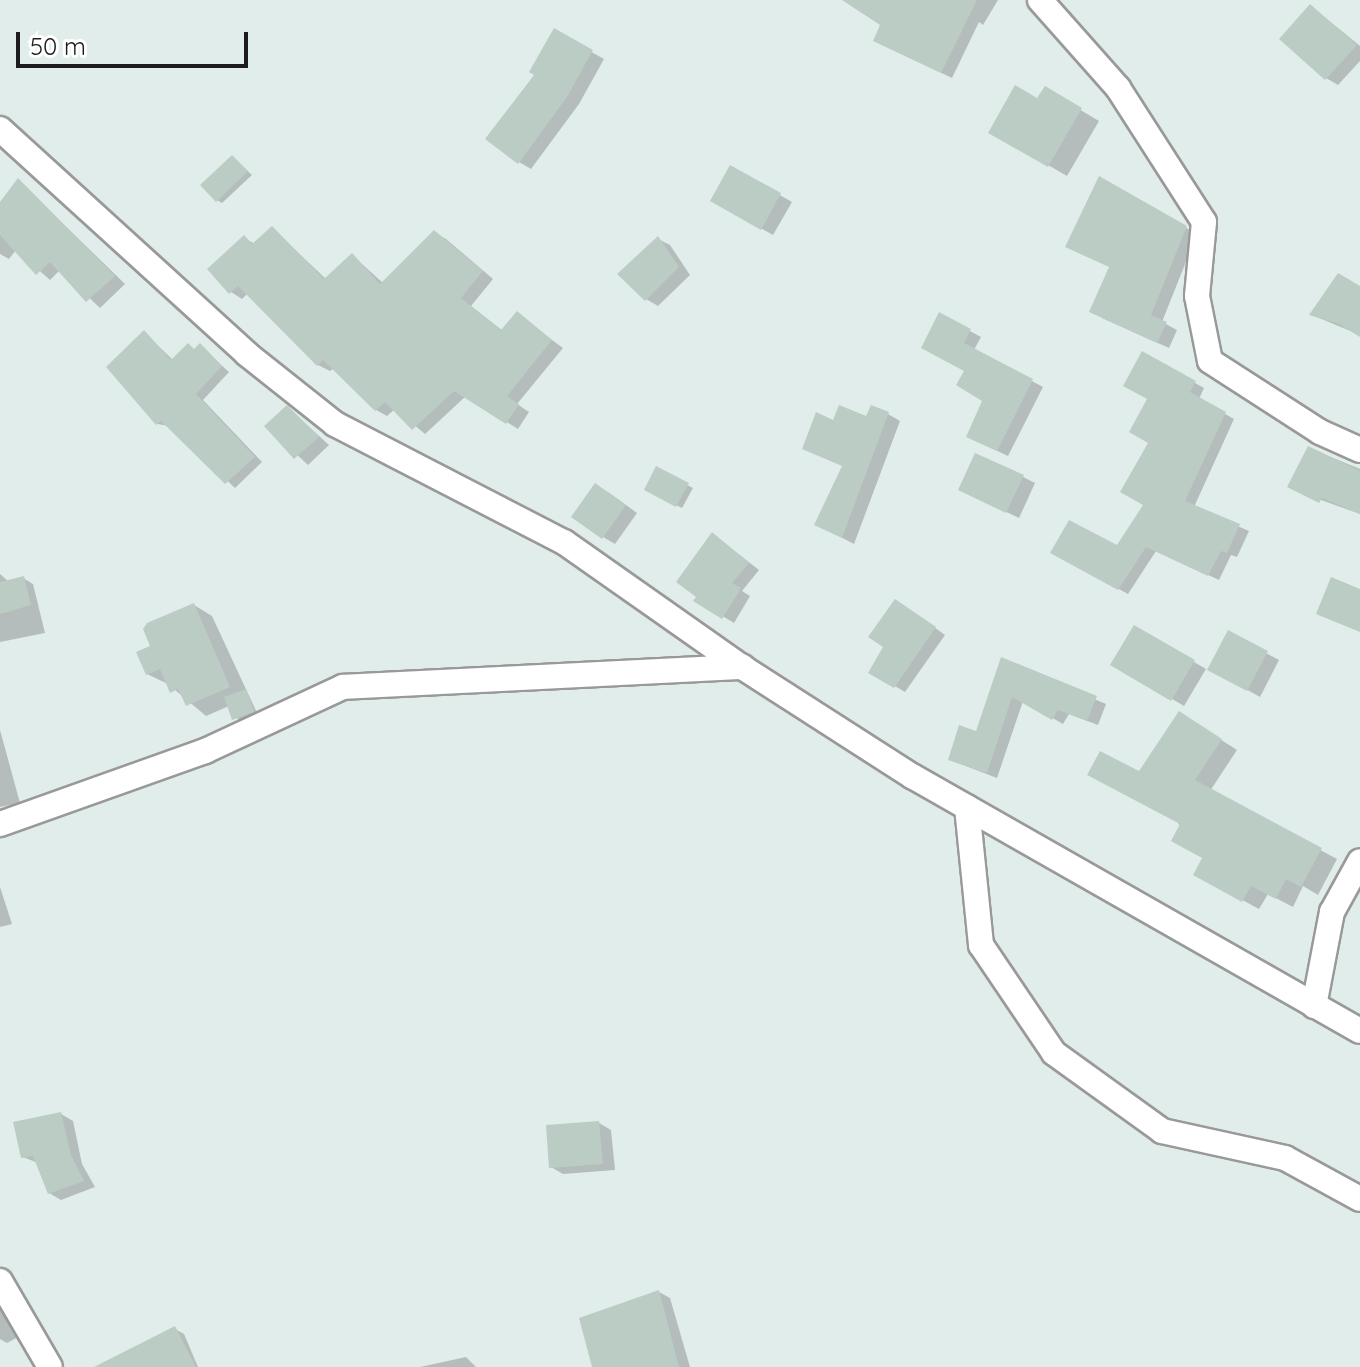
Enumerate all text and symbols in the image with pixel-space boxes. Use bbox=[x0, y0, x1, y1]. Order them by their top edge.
scale bar bbox=[20, 16, 252, 66]
text: 50 m bbox=[30, 31, 86, 61]

